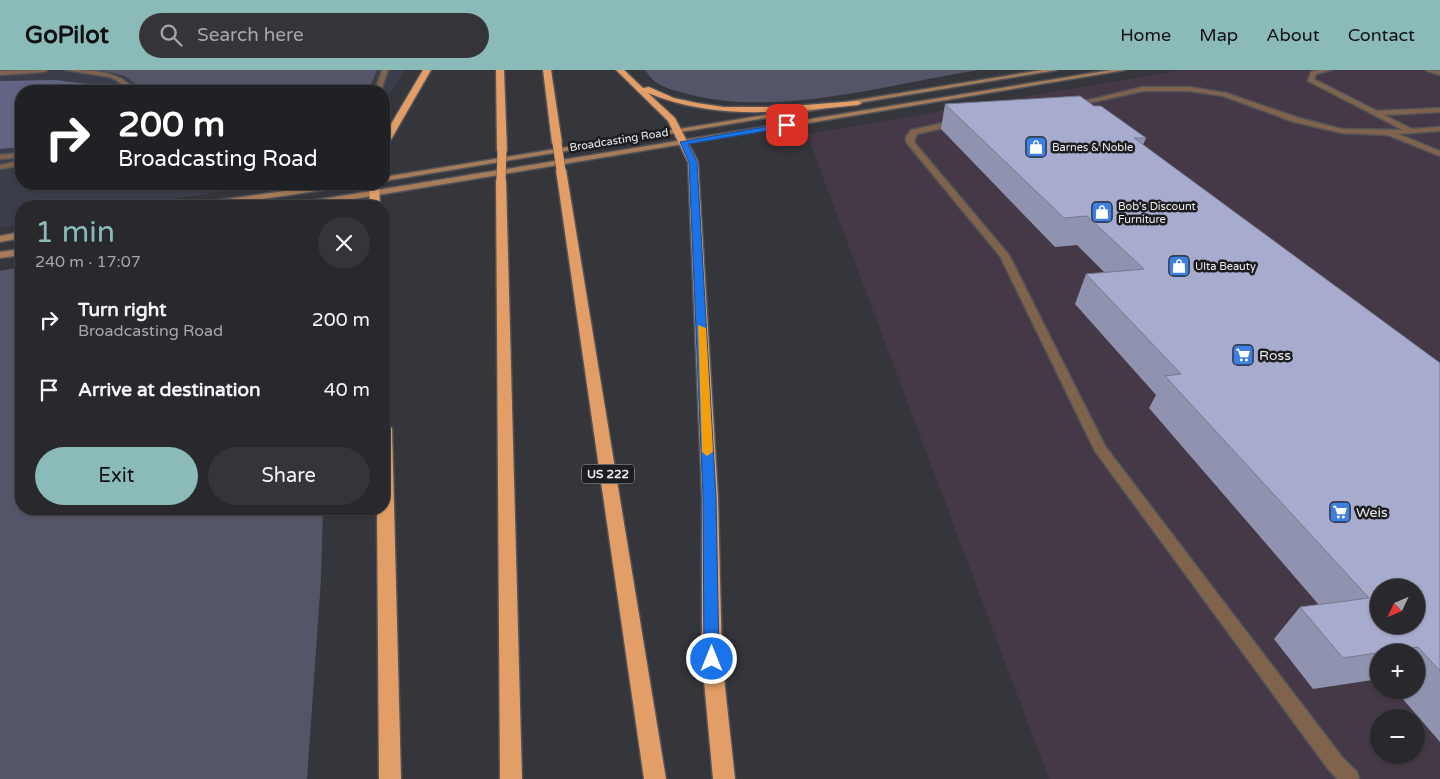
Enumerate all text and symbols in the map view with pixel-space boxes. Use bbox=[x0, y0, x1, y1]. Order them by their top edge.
search box bbox=[139, 13, 489, 58]
text: GoPilot bbox=[25, 21, 109, 50]
icon: search bbox=[157, 21, 185, 49]
text: Search here bbox=[197, 24, 304, 46]
text: Home bbox=[1120, 24, 1171, 46]
text: Map bbox=[1199, 24, 1238, 46]
text: About bbox=[1266, 24, 1320, 46]
text: Contact bbox=[1348, 24, 1415, 46]
text: 200 m bbox=[118, 104, 225, 146]
pin bbox=[766, 104, 808, 146]
icon: right bbox=[35, 105, 100, 170]
icon: arrive bbox=[773, 111, 801, 139]
street label: Broadcasting Road bbox=[569, 126, 669, 154]
shop icon: Barnes & Noble bbox=[1024, 135, 1048, 159]
place label: Barnes & Noble bbox=[1052, 141, 1133, 154]
text: Broadcasting Road bbox=[118, 146, 318, 172]
shop icon: Bob's Discount Furniture bbox=[1090, 200, 1114, 224]
place label: Bob's Discount Furniture bbox=[1118, 200, 1196, 226]
text: 1 min bbox=[35, 214, 115, 251]
button: close bbox=[318, 217, 370, 269]
text: 240 m · 17:07 bbox=[35, 252, 141, 272]
shop icon: Ulta Beauty bbox=[1167, 254, 1191, 278]
place label: Ulta Beauty bbox=[1195, 260, 1256, 273]
text: Turn right bbox=[78, 299, 166, 321]
icon: right bbox=[35, 306, 63, 334]
text: 200 m bbox=[312, 309, 370, 331]
text: Broadcasting Road bbox=[78, 321, 223, 341]
supermarket icon: Ross bbox=[1231, 343, 1255, 367]
place label: Ross bbox=[1259, 347, 1291, 364]
icon: arrive bbox=[35, 376, 63, 404]
text: Arrive at destination bbox=[78, 379, 261, 401]
text: 40 m bbox=[324, 379, 370, 401]
button: Exit bbox=[35, 447, 198, 505]
button: Share bbox=[208, 447, 370, 505]
road number: US 222 bbox=[582, 464, 634, 484]
supermarket icon: Weis bbox=[1328, 500, 1352, 524]
place label: Weis bbox=[1356, 504, 1388, 521]
north arrow bbox=[1370, 579, 1425, 634]
map controls bbox=[1370, 579, 1425, 764]
position arrow bbox=[685, 632, 737, 684]
button: + bbox=[1370, 644, 1425, 699]
button: − bbox=[1370, 709, 1425, 764]

